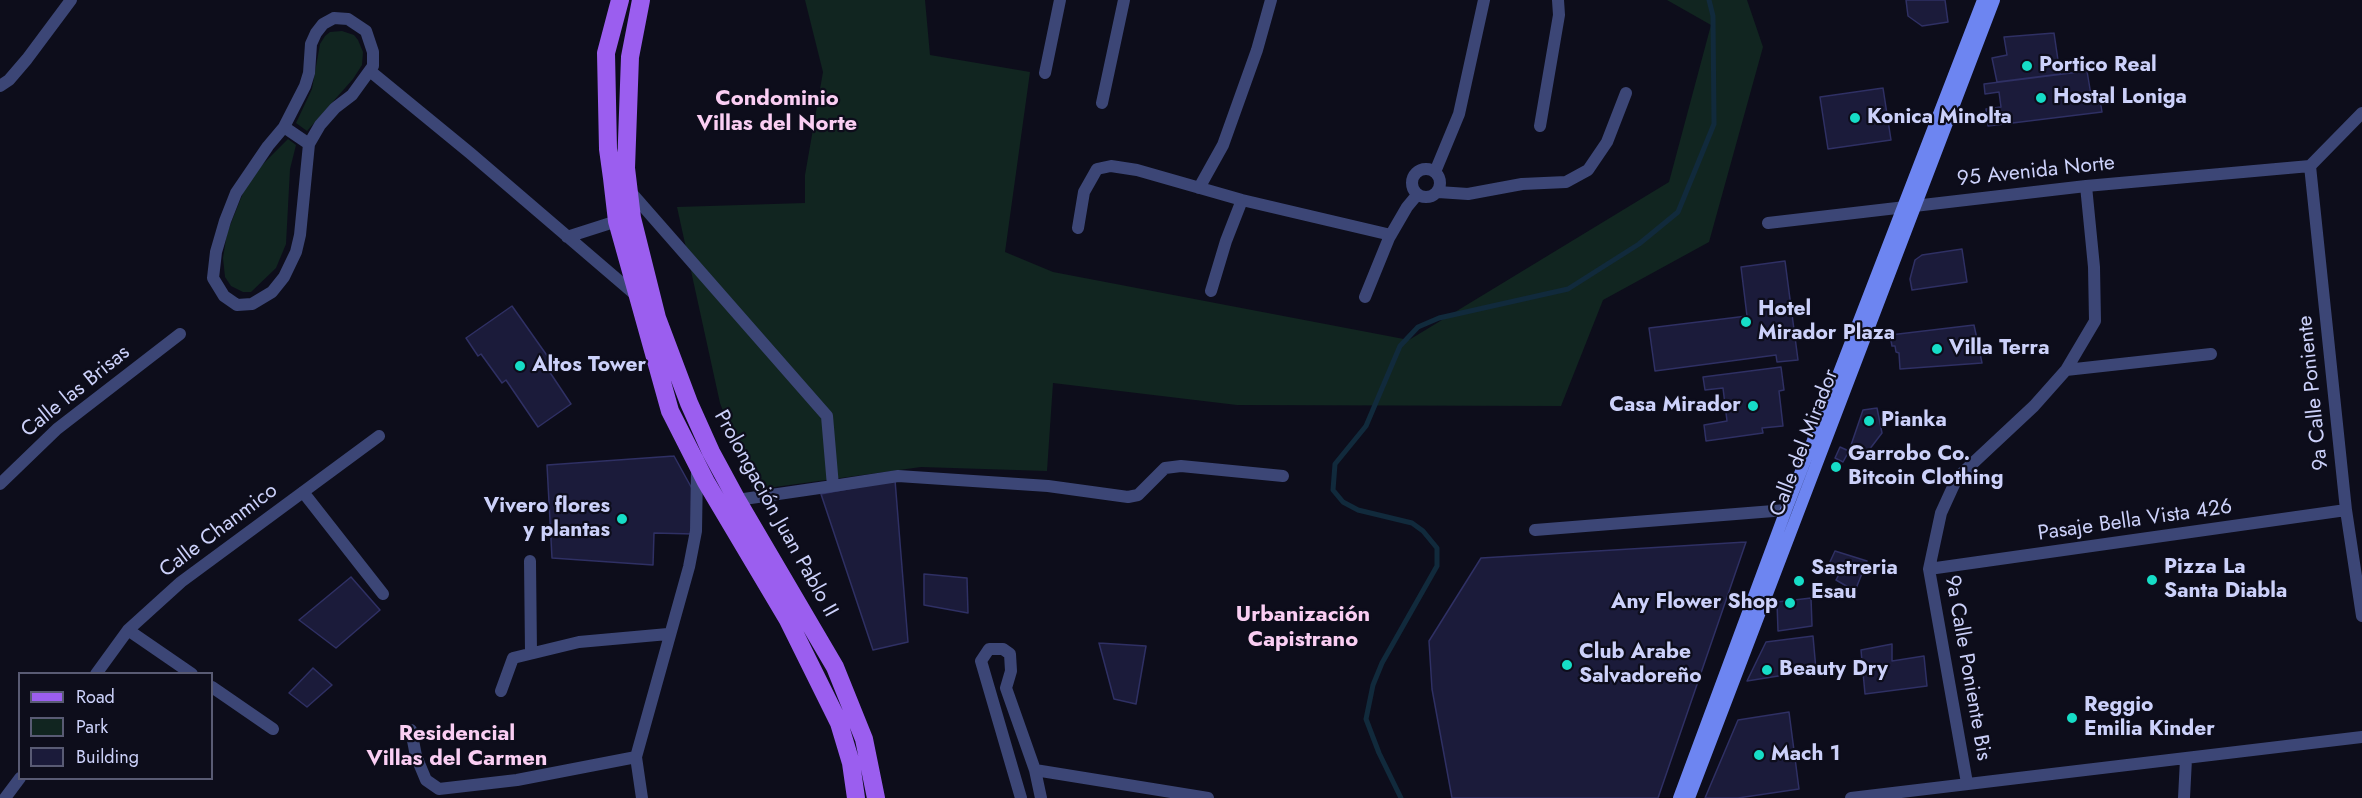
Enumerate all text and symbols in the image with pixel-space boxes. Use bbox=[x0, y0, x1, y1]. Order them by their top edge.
place label: Portico Real bbox=[2039, 53, 2157, 79]
marker: Portico Real bbox=[2020, 59, 2034, 73]
place label: Hostal Loniga bbox=[2053, 85, 2187, 111]
district label: Condominio Villas del Norte bbox=[697, 87, 857, 138]
marker: Hostal Loniga bbox=[2034, 91, 2048, 105]
place label: Konica Minolta bbox=[1867, 105, 2012, 131]
marker: Konica Minolta bbox=[1848, 111, 1862, 125]
street label: 95 Avenida Norte bbox=[1956, 151, 2116, 193]
place label: Hotel Mirador Plaza bbox=[1758, 297, 1895, 347]
street label: 9a Calle Poniente bbox=[2293, 314, 2335, 472]
marker: Hotel Mirador Plaza bbox=[1739, 315, 1753, 329]
place label: Villa Terra bbox=[1949, 336, 2049, 362]
street label: Calle las Brisas bbox=[17, 341, 135, 443]
marker: Villa Terra bbox=[1930, 342, 1944, 356]
place label: Altos Tower bbox=[532, 353, 646, 379]
marker: Altos Tower bbox=[513, 359, 527, 373]
street label: Calle del Mirador bbox=[1765, 366, 1845, 520]
place label: Casa Mirador bbox=[1609, 393, 1741, 419]
marker: Casa Mirador bbox=[1746, 399, 1760, 413]
street label: Prolongación Juan Pablo II bbox=[708, 406, 842, 622]
place label: Pianka bbox=[1881, 408, 1947, 434]
marker: Pianka bbox=[1862, 414, 1876, 428]
place label: Garrobo Co. Bitcoin Clothing bbox=[1848, 442, 2003, 492]
marker: Garrobo Co. Bitcoin Clothing bbox=[1829, 460, 1843, 474]
street label: Calle Chanmico bbox=[155, 478, 283, 584]
place label: Vivero flores y plantas bbox=[484, 494, 610, 544]
street label: Pasaje Bella Vista 426 bbox=[2036, 495, 2234, 547]
marker: Vivero flores y plantas bbox=[615, 512, 629, 526]
place label: Pizza La Santa Diabla bbox=[2164, 555, 2287, 605]
place label: Sastreria Esau bbox=[1811, 556, 1898, 606]
street label: 9a Calle Poniente Bis bbox=[1938, 573, 1996, 763]
marker: Pizza La Santa Diabla bbox=[2145, 573, 2159, 587]
marker: Sastreria Esau bbox=[1792, 574, 1806, 588]
place label: Any Flower Shop bbox=[1611, 590, 1778, 616]
marker: Any Flower Shop bbox=[1783, 596, 1797, 610]
district label: Urbanización Capistrano bbox=[1236, 603, 1370, 654]
place label: Club Arabe Salvadoreño bbox=[1579, 640, 1702, 690]
place label: Beauty Dry bbox=[1779, 657, 1888, 683]
marker: Club Arabe Salvadoreño bbox=[1560, 658, 1574, 672]
marker: Beauty Dry bbox=[1760, 663, 1774, 677]
legend bbox=[18, 672, 213, 780]
text: Road bbox=[76, 684, 115, 710]
place label: Reggio Emilia Kinder bbox=[2084, 693, 2215, 743]
marker: Reggio Emilia Kinder bbox=[2065, 711, 2079, 725]
text: Park bbox=[76, 714, 108, 740]
district label: Residencial Villas del Carmen bbox=[367, 722, 547, 774]
place label: Mach 1 bbox=[1771, 742, 1840, 768]
text: Building bbox=[76, 744, 139, 770]
marker: Mach 1 bbox=[1752, 748, 1766, 762]

